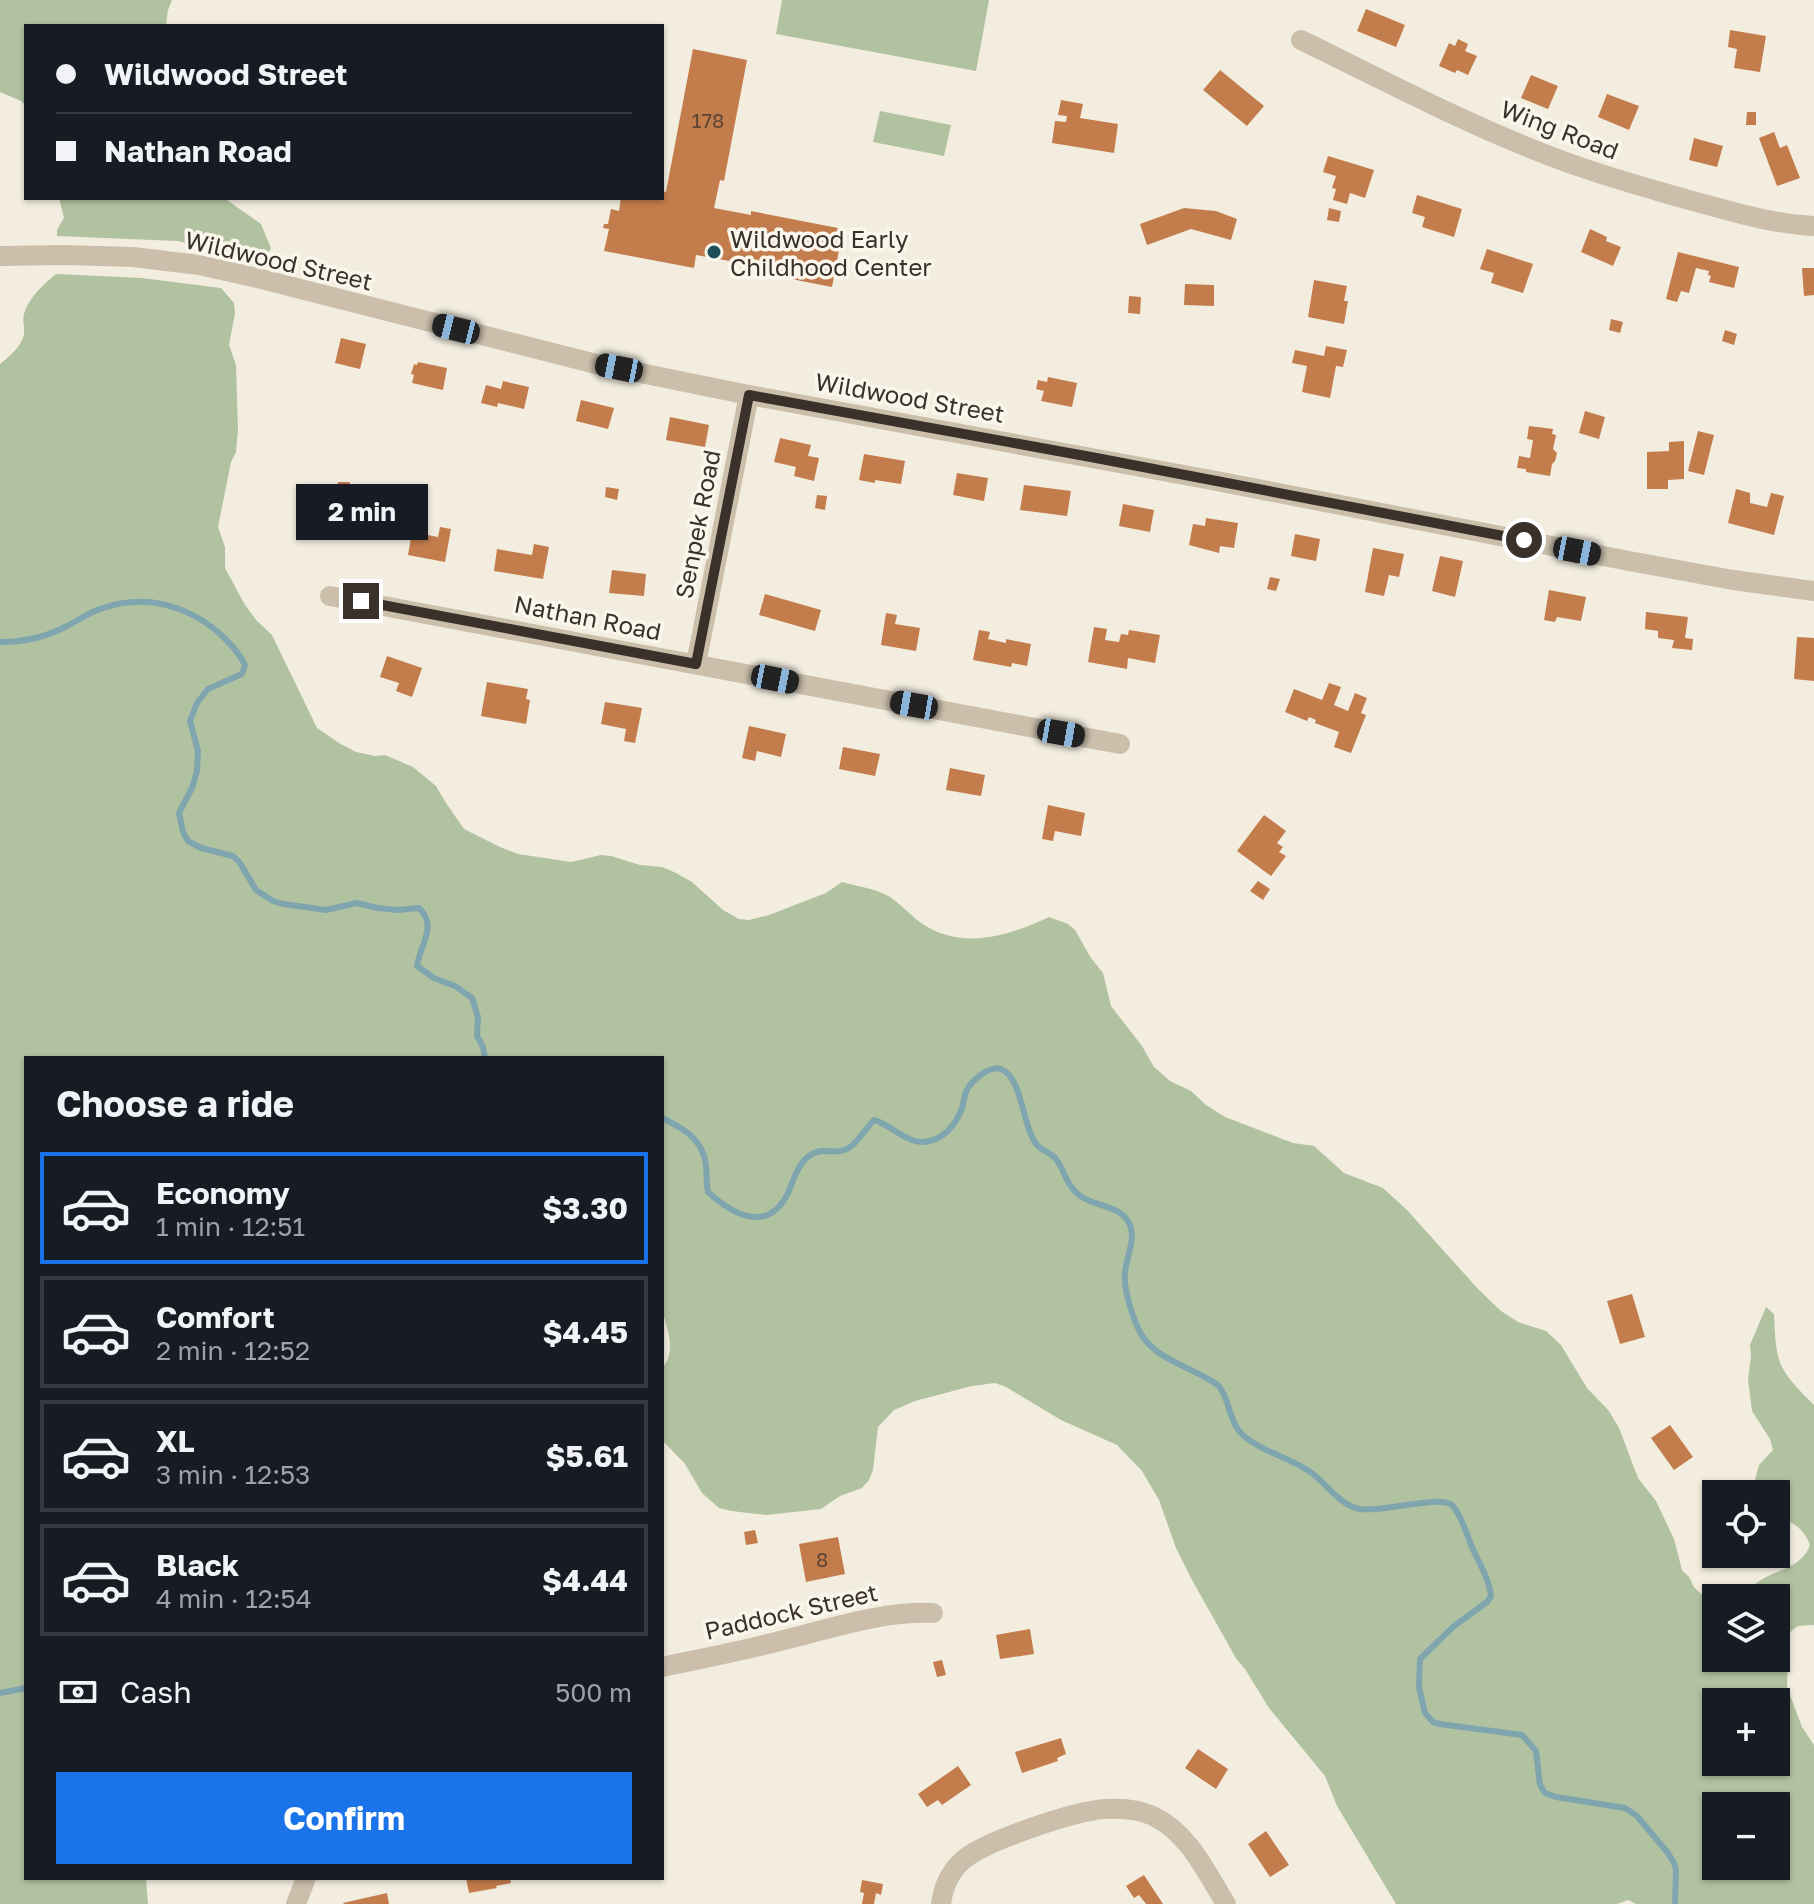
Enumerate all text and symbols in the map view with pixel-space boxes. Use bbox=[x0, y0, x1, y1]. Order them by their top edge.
text: Wildwood Street bbox=[104, 56, 348, 92]
street label: Wing Road bbox=[1497, 93, 1623, 165]
house number: 178 bbox=[692, 108, 724, 132]
text: Nathan Road bbox=[104, 133, 292, 169]
street label: Wildwood Street bbox=[182, 224, 376, 296]
place label: Wildwood Early Childhood Center bbox=[730, 224, 932, 281]
marker: Wildwood Early Childhood Center bbox=[705, 243, 723, 261]
car bbox=[430, 312, 482, 346]
car bbox=[593, 352, 645, 384]
street label: Wildwood Street bbox=[813, 366, 1007, 428]
street label: Senpek Road bbox=[668, 447, 726, 601]
callout: 2 min bbox=[295, 485, 427, 541]
text: 2 min bbox=[328, 496, 396, 527]
route start bbox=[1506, 522, 1542, 558]
car bbox=[1551, 535, 1603, 567]
route end bbox=[343, 583, 379, 619]
street label: Nathan Road bbox=[512, 589, 664, 645]
car bbox=[749, 663, 801, 695]
car bbox=[888, 689, 940, 721]
car bbox=[1035, 717, 1087, 749]
text: Choose a ride bbox=[56, 1082, 294, 1125]
icon: car bbox=[60, 1172, 132, 1244]
text: Economy bbox=[156, 1175, 290, 1211]
text: $3.30 bbox=[542, 1190, 628, 1226]
text: 1 min · 12:51 bbox=[156, 1211, 305, 1242]
icon: car bbox=[60, 1296, 132, 1368]
text: Comfort bbox=[156, 1299, 275, 1335]
text: $4.45 bbox=[543, 1314, 628, 1350]
text: 2 min · 12:52 bbox=[156, 1335, 310, 1366]
icon: car bbox=[60, 1420, 132, 1492]
text: XL bbox=[156, 1423, 195, 1459]
text: $5.61 bbox=[546, 1438, 628, 1474]
text: 3 min · 12:53 bbox=[156, 1459, 310, 1490]
map controls bbox=[1702, 1480, 1790, 1880]
button: locate bbox=[1702, 1480, 1790, 1568]
icon: car bbox=[60, 1544, 132, 1616]
text: Black bbox=[156, 1547, 239, 1583]
house number: 8 bbox=[816, 1547, 828, 1571]
text: $4.44 bbox=[542, 1562, 628, 1598]
street label: Paddock Street bbox=[702, 1577, 880, 1645]
text: 4 min · 12:54 bbox=[156, 1583, 312, 1614]
button: layers bbox=[1702, 1584, 1790, 1672]
icon: cash bbox=[56, 1670, 100, 1714]
text: Cash bbox=[120, 1674, 192, 1710]
text: 500 m bbox=[555, 1677, 632, 1708]
button: + bbox=[1702, 1688, 1790, 1776]
button: Confirm bbox=[56, 1772, 632, 1864]
button: − bbox=[1702, 1792, 1790, 1880]

